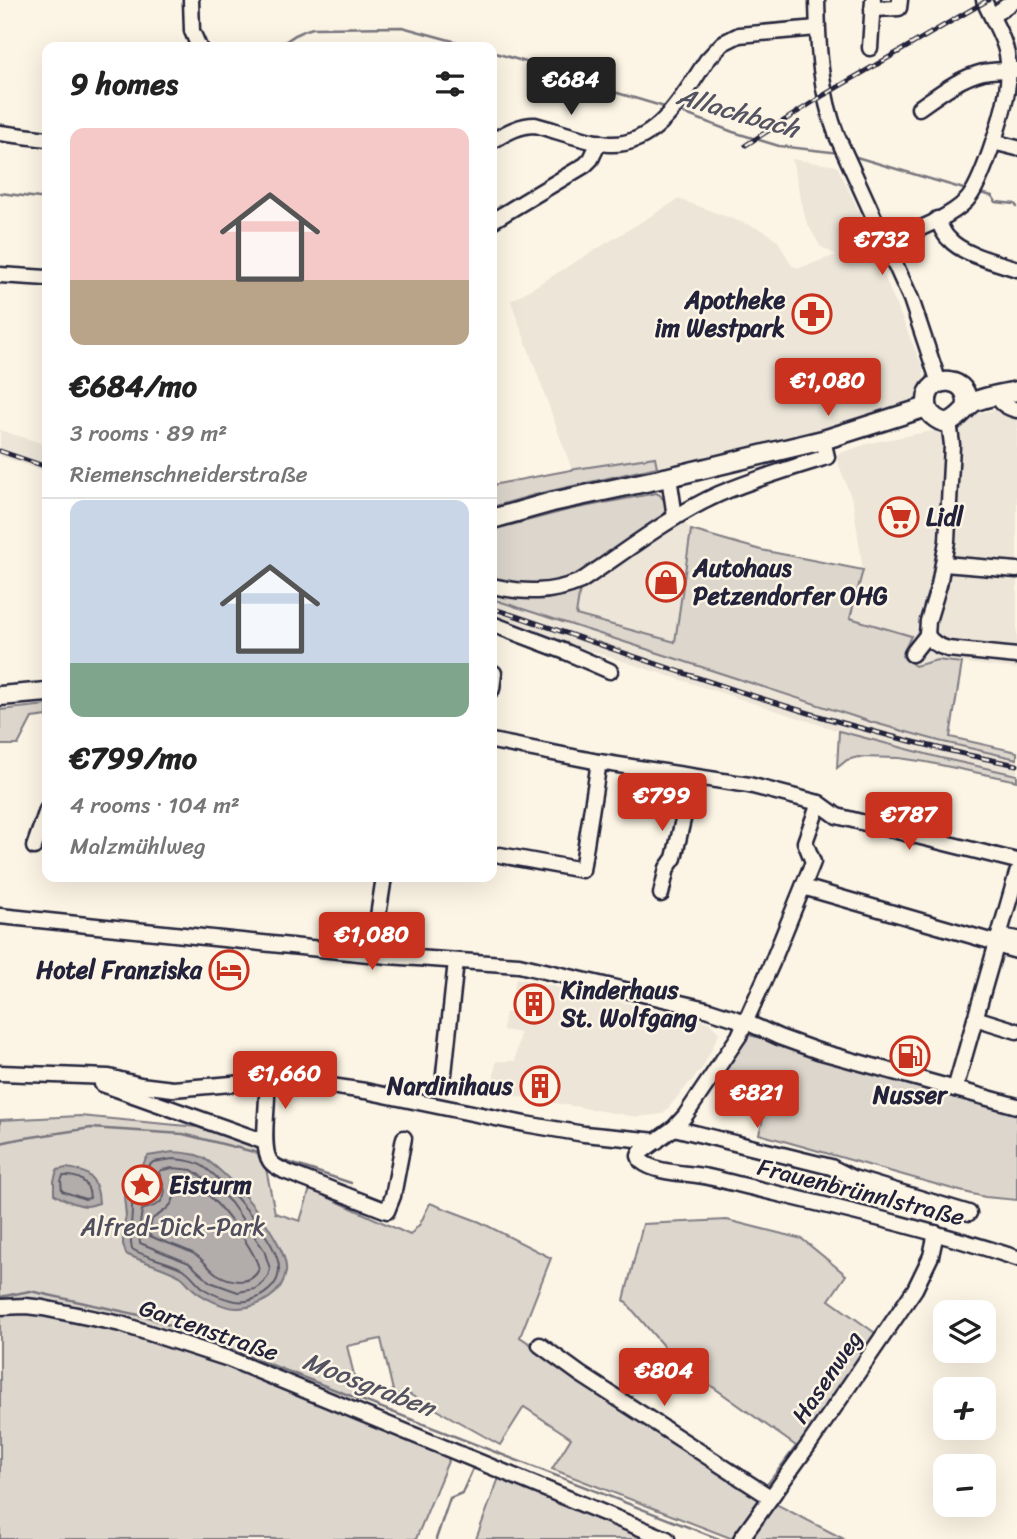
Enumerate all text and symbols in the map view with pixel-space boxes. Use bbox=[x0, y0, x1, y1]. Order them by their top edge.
text: 9 homes bbox=[70, 57, 178, 111]
pin: €684 bbox=[530, 58, 612, 117]
text: €684 bbox=[543, 59, 599, 100]
icon: filters bbox=[431, 65, 469, 103]
water label: Allachbach bbox=[671, 72, 807, 152]
icon: home bbox=[207, 174, 333, 300]
pin: €732 bbox=[841, 218, 923, 277]
text: €732 bbox=[855, 219, 909, 260]
place label: Apotheke im Westpark bbox=[655, 279, 785, 349]
pharmacy icon: Apotheke im Westpark bbox=[791, 293, 833, 335]
pin: €1,080 bbox=[771, 358, 885, 418]
text: €684/mo bbox=[70, 359, 197, 413]
text: €1,080 bbox=[791, 360, 865, 401]
text: 3 rooms · 89 m² bbox=[70, 413, 227, 454]
text: Riemenschneiderstraße bbox=[70, 454, 308, 495]
supermarket icon: Lidl bbox=[878, 496, 920, 538]
place label: Lidl bbox=[926, 496, 964, 538]
icon: home bbox=[207, 546, 333, 672]
place label: Autohaus Petzendorfer OHG bbox=[692, 547, 888, 617]
shop icon: Autohaus Petzendorfer OHG bbox=[645, 561, 687, 603]
text: €799/mo bbox=[70, 731, 197, 785]
pin: €799 bbox=[621, 774, 703, 833]
text: €799 bbox=[634, 775, 690, 816]
text: 4 rooms · 104 m² bbox=[70, 785, 240, 826]
pin: €787 bbox=[868, 792, 950, 852]
text: €787 bbox=[881, 794, 937, 835]
text: Malzmühlweg bbox=[70, 826, 206, 867]
pin: €1,080 bbox=[315, 912, 429, 972]
text: €1,080 bbox=[335, 914, 409, 955]
place label: Hotel Franziska bbox=[36, 949, 203, 991]
hotel icon: Hotel Franziska bbox=[208, 949, 250, 991]
place label: Kinderhaus St. Wolfgang bbox=[560, 969, 698, 1039]
building icon: Kinderhaus St. Wolfgang bbox=[513, 983, 555, 1025]
fuel station icon: Nusser bbox=[889, 1035, 931, 1077]
pin: €1,660 bbox=[228, 1052, 342, 1111]
text: €1,660 bbox=[249, 1053, 321, 1094]
place label: Nardinihaus bbox=[386, 1065, 514, 1107]
building icon: Nardinihaus bbox=[519, 1065, 561, 1107]
pin: €821 bbox=[716, 1070, 798, 1130]
text: €821 bbox=[731, 1072, 783, 1113]
place label: Nusser bbox=[872, 1074, 949, 1116]
street label: Frauenbrünnlstraße bbox=[753, 1146, 969, 1238]
place icon: Eisturm bbox=[121, 1164, 163, 1206]
place label: Eisturm bbox=[169, 1164, 252, 1206]
park label: Alfred-Dick-Park bbox=[80, 1206, 266, 1248]
street label: Gartenstraße bbox=[134, 1287, 284, 1373]
map controls bbox=[933, 1300, 996, 1517]
button: layers bbox=[933, 1300, 996, 1363]
street label: Hasenweg bbox=[780, 1321, 874, 1433]
water label: Moosgraben bbox=[296, 1338, 444, 1431]
pin: €804 bbox=[623, 1348, 705, 1408]
text: €804 bbox=[635, 1350, 693, 1391]
button: + bbox=[933, 1377, 996, 1440]
button: − bbox=[933, 1454, 996, 1517]

